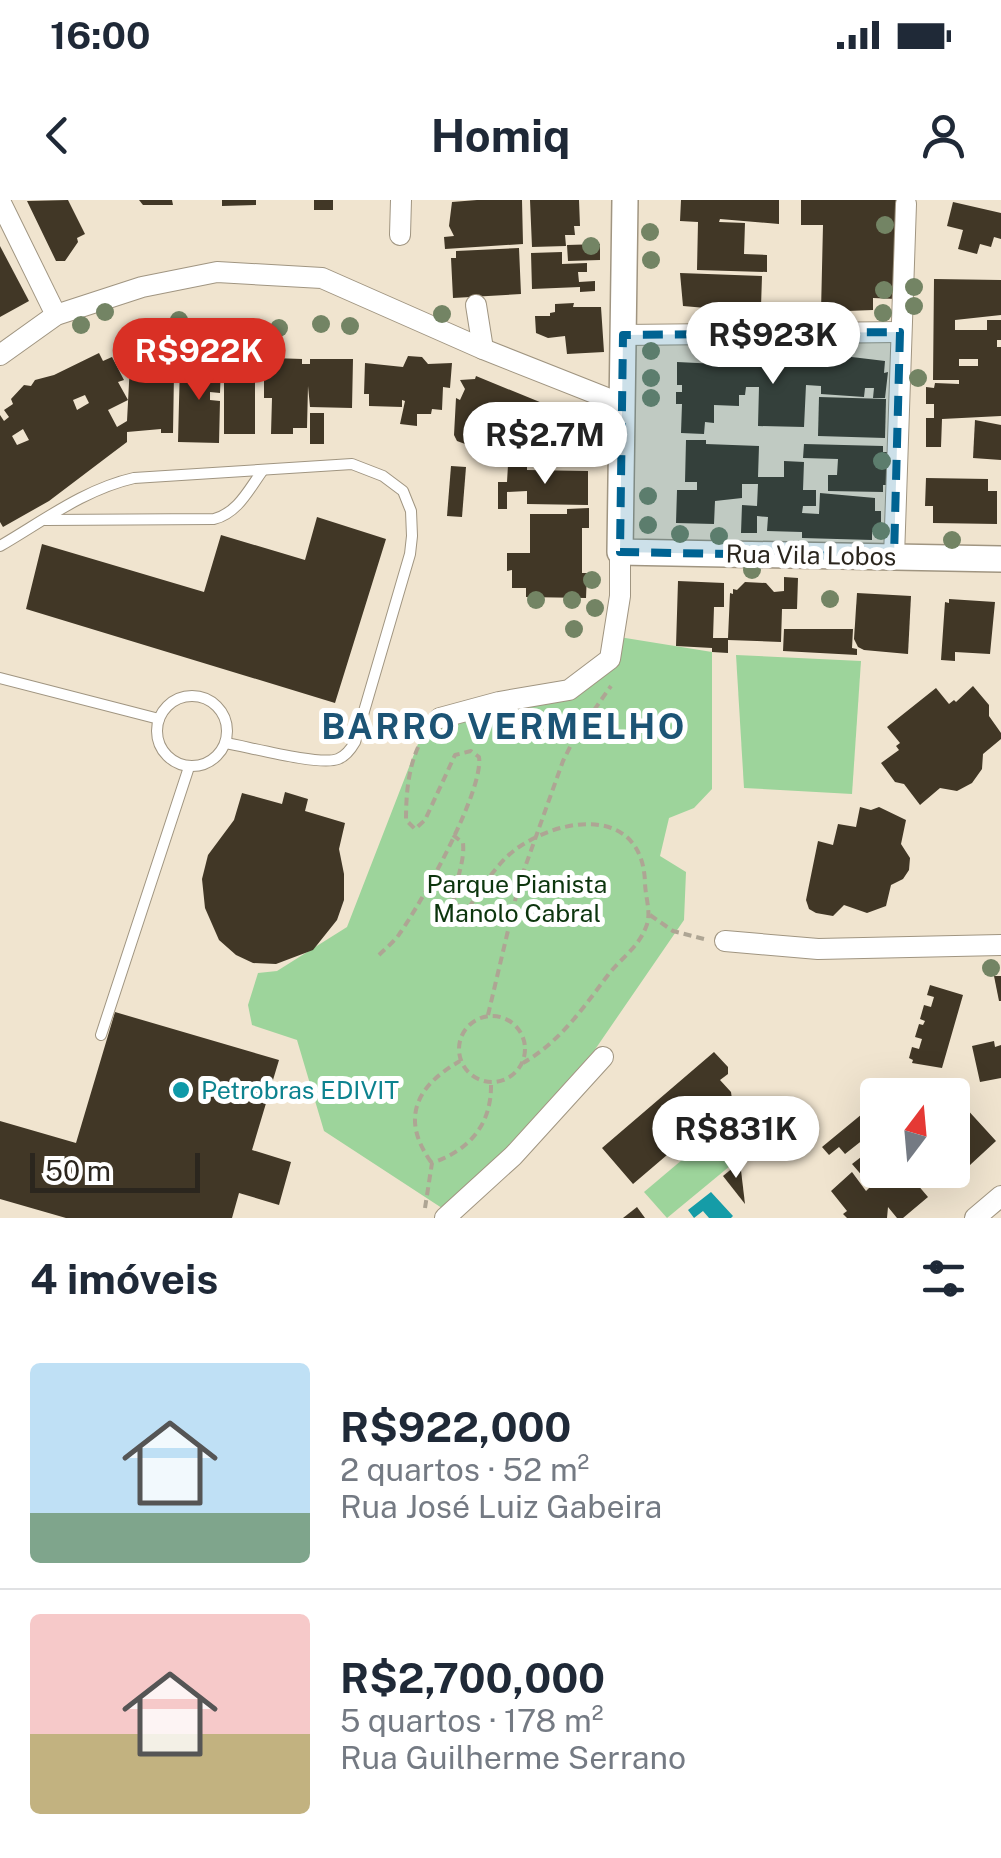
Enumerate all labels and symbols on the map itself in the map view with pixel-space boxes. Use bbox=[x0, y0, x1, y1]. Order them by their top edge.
pin: R$923K bbox=[692, 302, 854, 387]
pin: R$922K bbox=[118, 318, 280, 403]
pin: R$2.7M bbox=[464, 402, 626, 487]
street label: Rua Vila Lobos bbox=[725, 539, 897, 571]
district label: BARRO VERMELHO bbox=[321, 706, 687, 747]
park label: Parque Pianista Manolo Cabral bbox=[427, 869, 607, 928]
place label: Petrobras EDIVIT bbox=[201, 1075, 399, 1105]
north arrow bbox=[860, 1078, 970, 1188]
marker: Petrobras EDIVIT bbox=[170, 1079, 192, 1101]
pin: R$831K bbox=[655, 1096, 817, 1181]
scale bar bbox=[30, 1148, 200, 1193]

